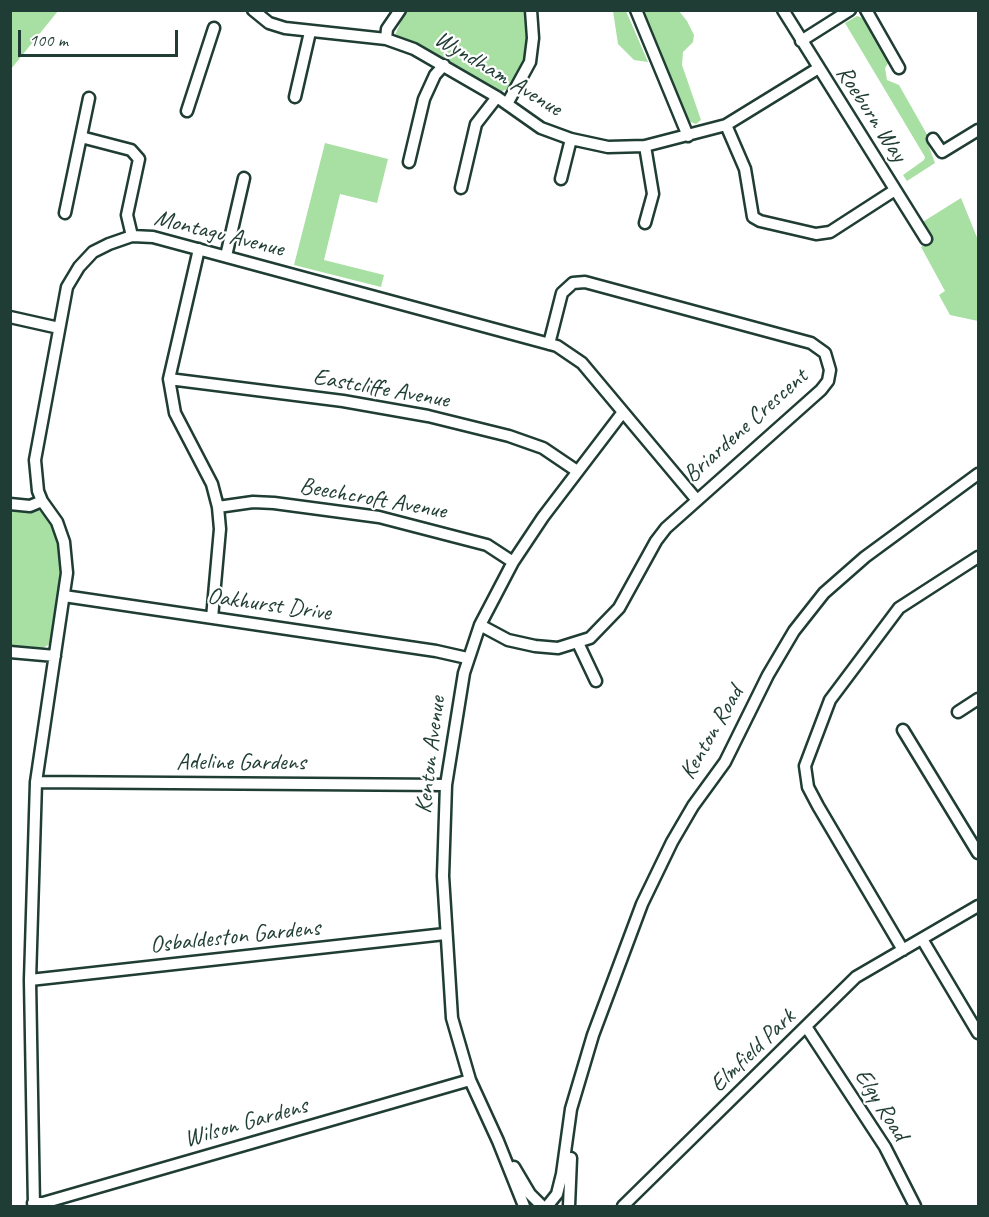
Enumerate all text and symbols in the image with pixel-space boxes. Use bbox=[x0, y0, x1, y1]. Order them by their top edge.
scale bar bbox=[21, 18, 182, 56]
street label: Wyndham Avenue bbox=[429, 25, 567, 123]
text: 100 m bbox=[29, 29, 68, 51]
street label: Roeburn Way bbox=[829, 60, 913, 168]
street label: Montagu Avenue bbox=[151, 204, 287, 264]
street label: Eastcliffe Avenue bbox=[311, 363, 451, 415]
street label: Briardene Crescent bbox=[678, 363, 814, 489]
street label: Beechcroft Avenue bbox=[297, 472, 449, 526]
street label: Oakhurst Drive bbox=[205, 582, 333, 628]
street label: Kenton Road bbox=[674, 681, 750, 785]
street label: Kenton Avenue bbox=[410, 695, 452, 815]
street label: Adeline Gardens bbox=[176, 749, 306, 777]
street label: Osbaldeston Gardens bbox=[149, 914, 321, 960]
street label: Elmfield Park bbox=[704, 1003, 802, 1099]
street label: Elgy Road bbox=[848, 1064, 914, 1146]
street label: Wilson Gardens bbox=[181, 1092, 311, 1154]

